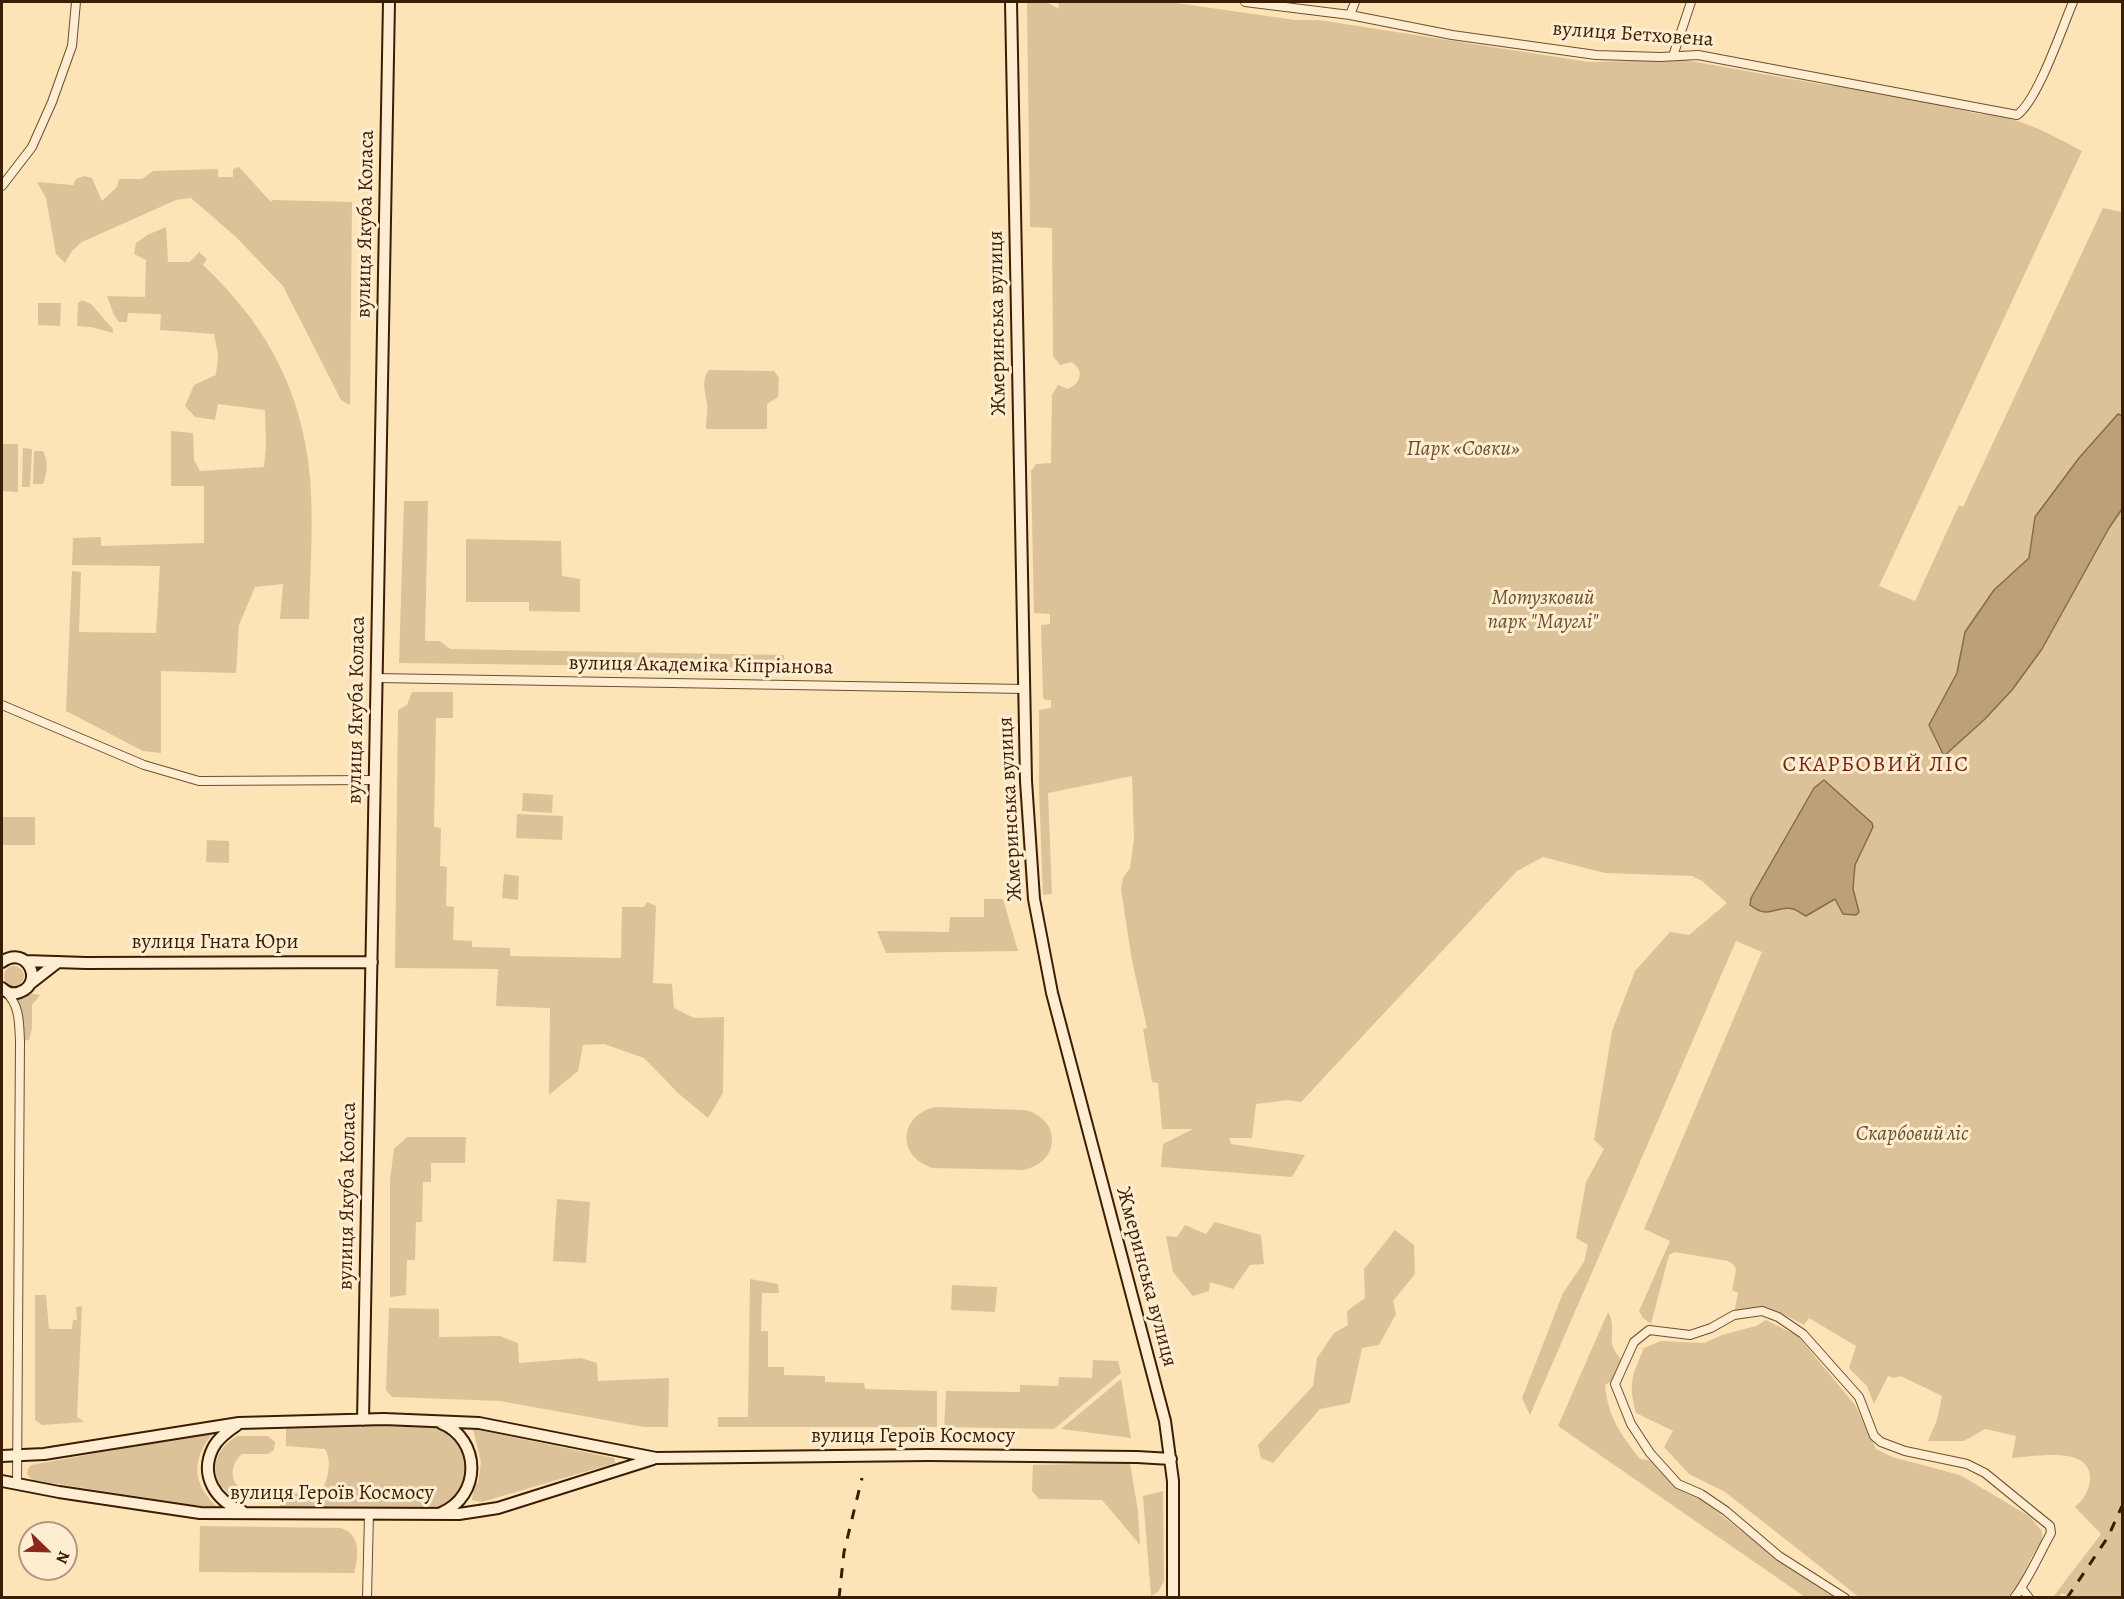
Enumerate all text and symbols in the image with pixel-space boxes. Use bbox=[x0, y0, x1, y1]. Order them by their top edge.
street label: вулиця Бетховена bbox=[1552, 17, 1714, 53]
street label: вулиця Якуба Коласа bbox=[352, 130, 380, 318]
street label: Жмеринська вулиця bbox=[984, 230, 1012, 416]
park label: Парк «Совки» bbox=[1406, 437, 1520, 463]
park label: Мотузковий парк "Мауглі" bbox=[1488, 586, 1598, 636]
street label: вулиця Якуба Коласа bbox=[343, 616, 371, 804]
street label: вулиця Академіка Кіпріанова bbox=[568, 651, 834, 681]
street label: Жмеринська вулиця bbox=[994, 716, 1028, 902]
district label: СКАРБОВИЙ ЛІС bbox=[1783, 753, 1969, 779]
street label: вулиця Гната Юри bbox=[131, 930, 299, 956]
street label: вулиця Якуба Коласа bbox=[334, 1102, 362, 1290]
park label: Скарбовий ліс bbox=[1856, 1122, 1968, 1148]
street label: Жмеринська вулиця bbox=[1110, 1184, 1182, 1370]
street label: вулиця Героїв Космосу bbox=[811, 1424, 1015, 1450]
street label: вулиця Героїв Космосу bbox=[230, 1481, 434, 1507]
north arrow bbox=[18, 1521, 78, 1581]
text: N bbox=[50, 1548, 75, 1567]

